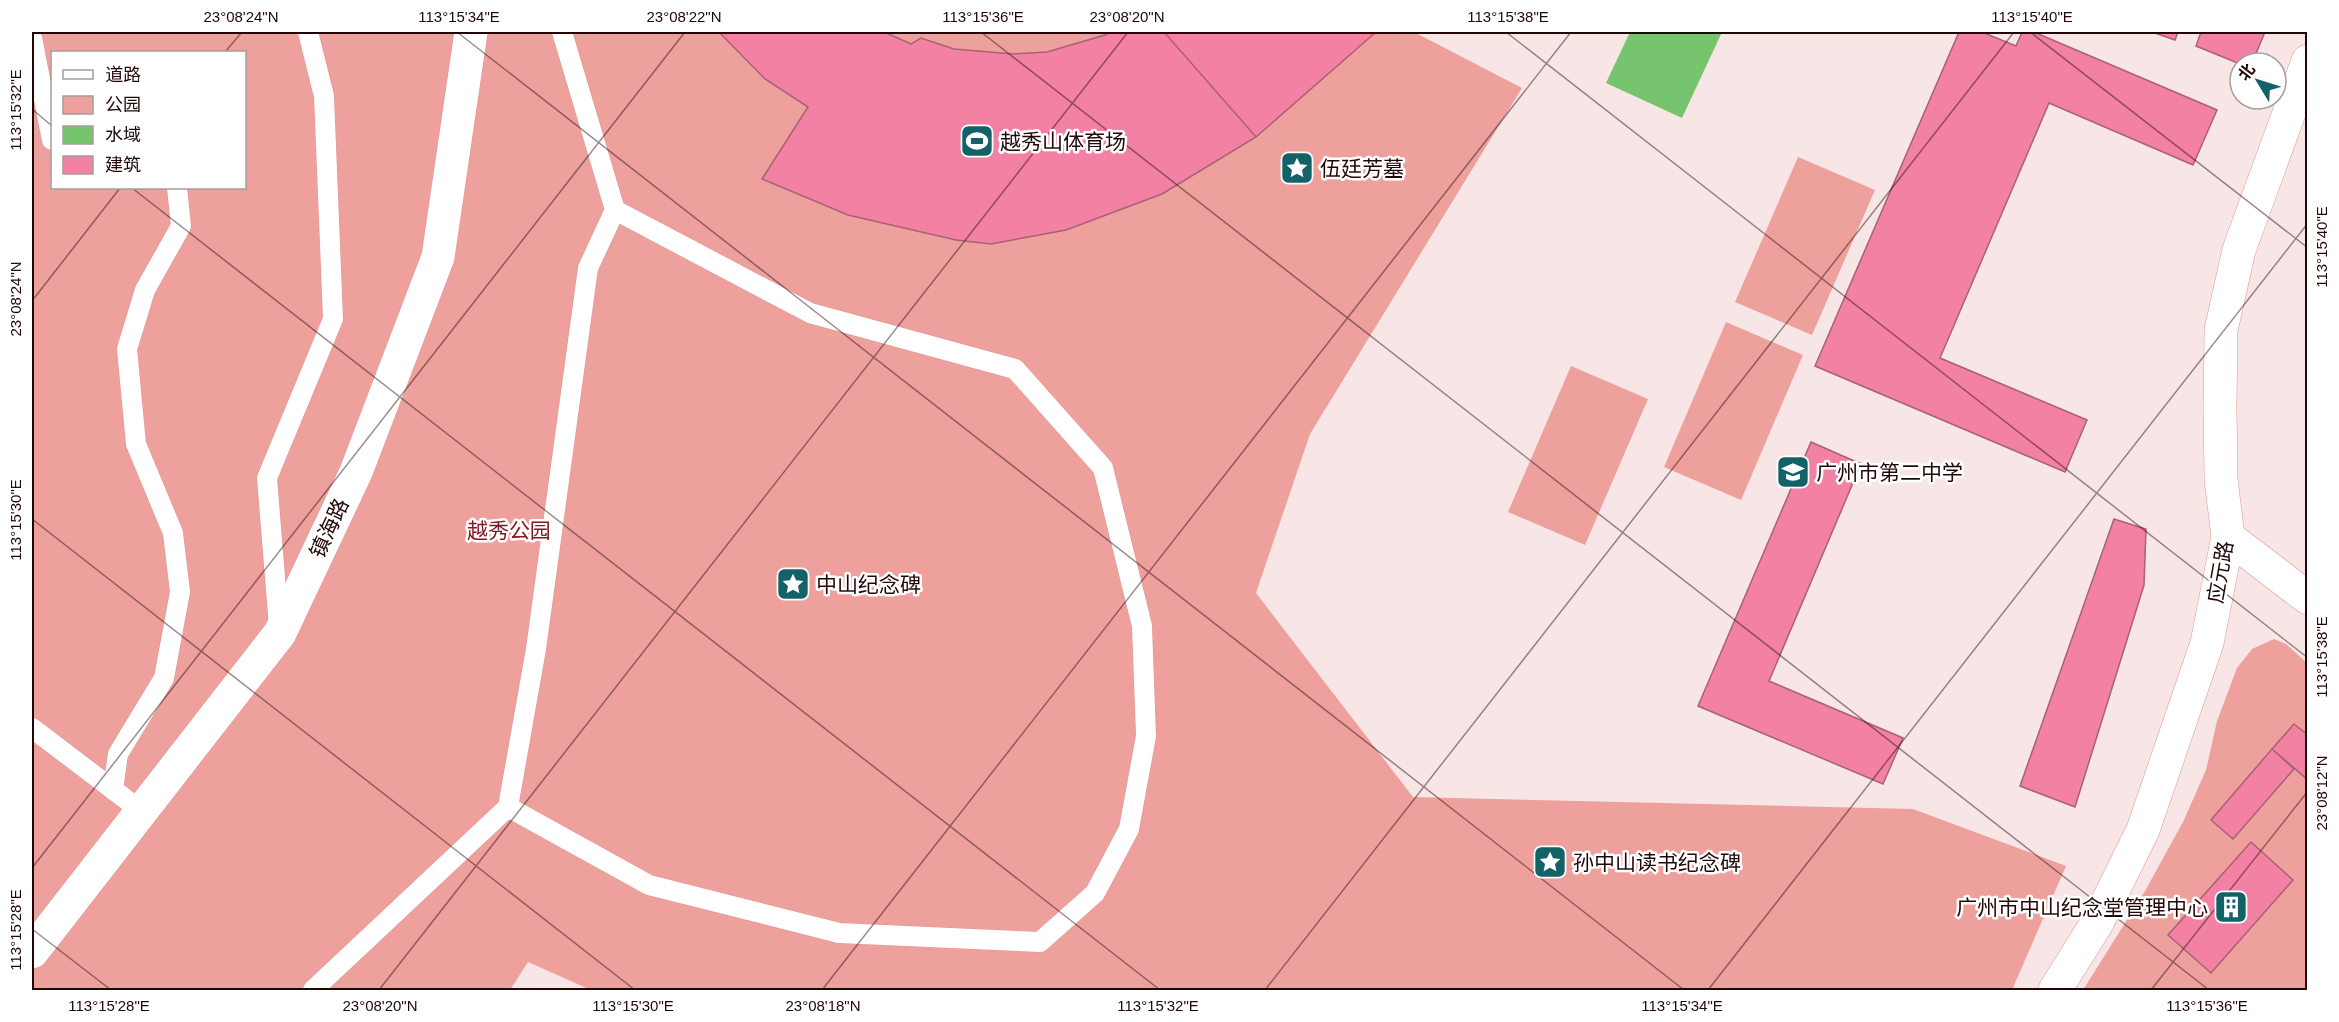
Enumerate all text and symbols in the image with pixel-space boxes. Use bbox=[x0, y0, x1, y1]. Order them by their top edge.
text: 23°08'24"N bbox=[203, 8, 279, 25]
text: 113°15'34"E bbox=[418, 8, 500, 25]
text: 23°08'22"N bbox=[646, 8, 722, 25]
text: 113°15'36"E bbox=[942, 8, 1024, 25]
text: 23°08'20"N bbox=[1089, 8, 1165, 25]
text: 113°15'38"E bbox=[1467, 8, 1549, 25]
text: 113°15'40"E bbox=[1991, 8, 2073, 25]
legend bbox=[51, 51, 246, 189]
north arrow bbox=[2228, 51, 2288, 111]
text: 北 bbox=[2235, 61, 2258, 84]
text: 道路 bbox=[105, 65, 141, 85]
text: 113°15'32"E bbox=[7, 69, 24, 151]
text: 公园 bbox=[105, 95, 141, 115]
sports icon: 越秀山体育场 bbox=[959, 123, 995, 159]
text: 水域 bbox=[105, 125, 141, 145]
place label: 越秀山体育场 bbox=[1000, 130, 1126, 153]
place icon: 伍廷芳墓 bbox=[1279, 150, 1315, 186]
text: 建筑 bbox=[105, 155, 141, 175]
place label: 伍廷芳墓 bbox=[1320, 157, 1404, 180]
text: 113°15'40"E bbox=[2313, 206, 2330, 288]
text: 23°08'24"N bbox=[7, 261, 24, 337]
school or university icon: 广州市第二中学 bbox=[1775, 454, 1811, 490]
place label: 广州市第二中学 bbox=[1816, 461, 1963, 484]
text: 113°15'30"E bbox=[7, 479, 24, 561]
street label: 镇海路 bbox=[305, 495, 353, 561]
park label: 越秀公园 bbox=[467, 519, 551, 542]
street label: 应元路 bbox=[2203, 539, 2237, 605]
place icon: 中山纪念碑 bbox=[775, 566, 811, 602]
place label: 中山纪念碑 bbox=[816, 573, 921, 596]
text: 113°15'38"E bbox=[2313, 616, 2330, 698]
text: 23°08'12"N bbox=[2313, 755, 2330, 831]
place icon: 孙中山读书纪念碑 bbox=[1532, 844, 1568, 880]
place label: 孙中山读书纪念碑 bbox=[1573, 851, 1741, 874]
text: 113°15'28"E bbox=[7, 889, 24, 971]
building icon: 广州市中山纪念堂管理中心 bbox=[2213, 889, 2249, 925]
place label: 广州市中山纪念堂管理中心 bbox=[1956, 896, 2208, 919]
text: 113°15'28"E bbox=[68, 997, 150, 1014]
text: 23°08'20"N bbox=[342, 997, 418, 1014]
text: 113°15'30"E bbox=[592, 997, 674, 1014]
text: 23°08'18"N bbox=[785, 997, 861, 1014]
text: 113°15'32"E bbox=[1117, 997, 1199, 1014]
text: 113°15'34"E bbox=[1641, 997, 1723, 1014]
text: 113°15'36"E bbox=[2166, 997, 2248, 1014]

